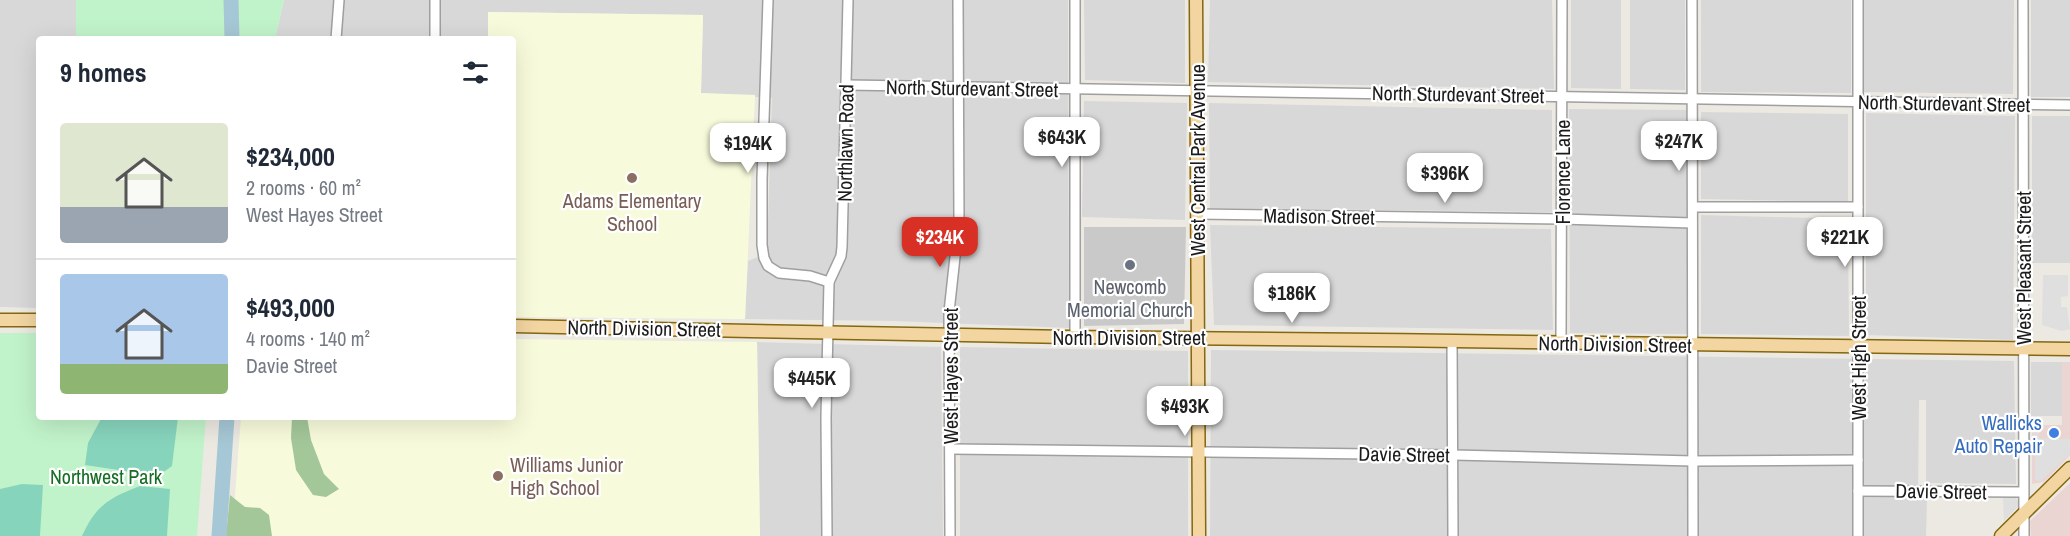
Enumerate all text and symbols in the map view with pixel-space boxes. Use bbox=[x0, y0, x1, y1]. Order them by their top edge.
text: 9 homes bbox=[60, 55, 147, 90]
icon: filters bbox=[459, 56, 492, 89]
street label: West Central Park Avenue bbox=[1184, 64, 1211, 256]
street label: North Sturdevant Street bbox=[886, 73, 1059, 103]
street label: North Sturdevant Street bbox=[1372, 79, 1545, 109]
street label: Northlawn Road bbox=[830, 84, 860, 202]
street label: North Sturdevant Street bbox=[1858, 88, 2031, 118]
pin: $643K bbox=[1020, 117, 1104, 168]
street label: Florence Lane bbox=[1549, 120, 1576, 224]
pin: $247K bbox=[1637, 121, 1721, 172]
pin: $194K bbox=[706, 123, 790, 174]
text: $643K bbox=[1038, 123, 1086, 150]
text: $247K bbox=[1655, 127, 1703, 154]
text: $194K bbox=[724, 129, 772, 156]
text: $234,000 bbox=[246, 139, 335, 174]
icon: home bbox=[108, 147, 180, 219]
pin: $396K bbox=[1403, 153, 1487, 204]
text: $396K bbox=[1421, 159, 1469, 186]
marker: Adams Elementary School bbox=[625, 171, 639, 185]
text: 2 rooms · 60 m² bbox=[246, 174, 361, 201]
place label: Adams Elementary School bbox=[562, 187, 702, 237]
street label: West Pleasant Street bbox=[2010, 191, 2037, 345]
text: West Hayes Street bbox=[246, 201, 382, 228]
street label: Madison Street bbox=[1263, 202, 1375, 230]
pin: $234K bbox=[898, 217, 982, 268]
pin: $221K bbox=[1803, 217, 1887, 268]
text: $234K bbox=[916, 223, 964, 250]
text: $221K bbox=[1821, 223, 1869, 250]
marker: Newcomb Memorial Church bbox=[1123, 258, 1137, 272]
place label: Newcomb Memorial Church bbox=[1067, 273, 1193, 323]
pin: $186K bbox=[1250, 273, 1334, 324]
text: $186K bbox=[1268, 279, 1316, 306]
text: $493,000 bbox=[246, 290, 335, 325]
street label: West High Street bbox=[1845, 295, 1872, 420]
icon: home bbox=[108, 298, 180, 370]
street label: West Hayes Street bbox=[937, 307, 964, 444]
street label: North Division Street bbox=[567, 313, 721, 343]
street label: North Division Street bbox=[1052, 324, 1206, 351]
text: 4 rooms · 140 m² bbox=[246, 325, 370, 352]
street label: North Division Street bbox=[1538, 329, 1692, 359]
text: Davie Street bbox=[246, 352, 337, 379]
pin: $445K bbox=[770, 358, 854, 409]
text: $445K bbox=[788, 364, 836, 391]
pin: $493K bbox=[1143, 386, 1227, 437]
text: $493K bbox=[1161, 392, 1209, 419]
place label: Wallicks Auto Repair bbox=[1953, 409, 2043, 459]
marker: Wallicks Auto Repair bbox=[2047, 426, 2061, 440]
street label: Davie Street bbox=[1358, 440, 1450, 468]
place label: Williams Junior High School bbox=[510, 451, 624, 501]
park label: Northwest Park bbox=[50, 463, 163, 490]
marker: Williams Junior High School bbox=[491, 469, 505, 483]
street label: Davie Street bbox=[1895, 477, 1987, 505]

